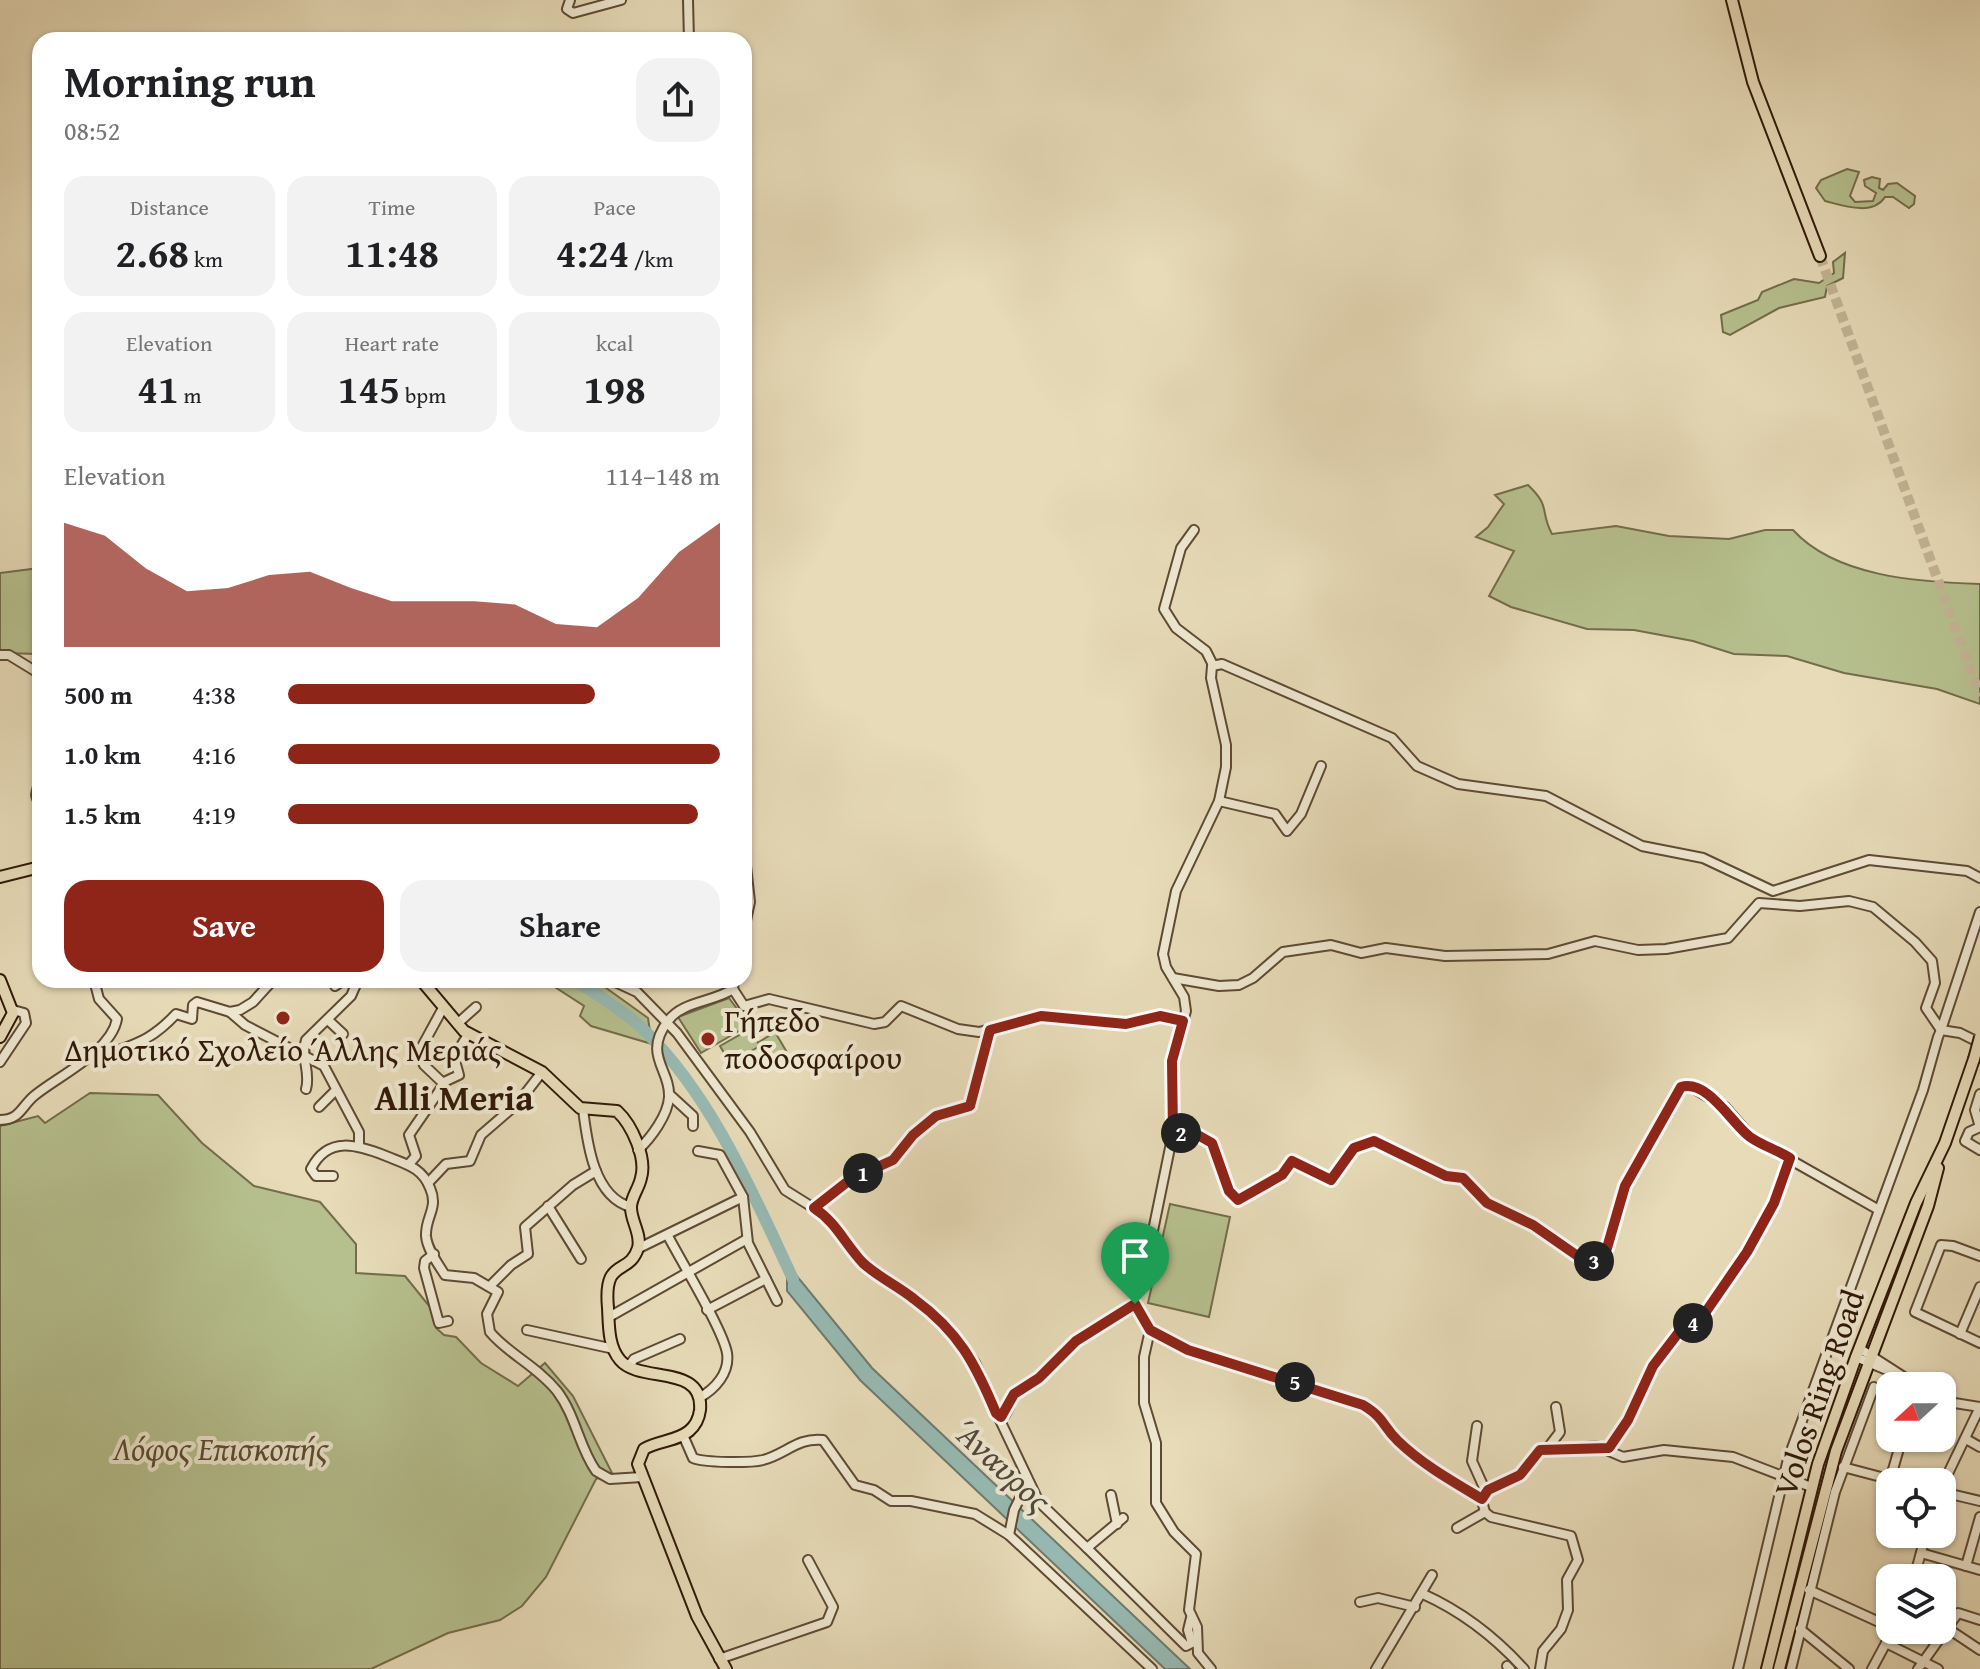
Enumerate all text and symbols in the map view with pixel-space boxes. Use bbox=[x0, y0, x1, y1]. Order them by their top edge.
text: Morning run bbox=[64, 49, 315, 113]
button: share bbox=[636, 58, 720, 142]
text: 08:52 bbox=[64, 111, 120, 150]
text: Distance bbox=[130, 191, 209, 223]
text: Time bbox=[369, 191, 415, 223]
text: Pace bbox=[594, 191, 636, 223]
text: 2.68 bbox=[116, 223, 189, 282]
text: 11:48 bbox=[345, 223, 439, 282]
text: 4:24 bbox=[556, 223, 629, 282]
text: km bbox=[189, 243, 223, 275]
text: /km bbox=[629, 243, 674, 275]
text: Elevation bbox=[126, 327, 212, 359]
text: Heart rate bbox=[345, 327, 439, 359]
text: kcal bbox=[596, 327, 633, 359]
text: 41 bbox=[137, 359, 179, 418]
text: 145 bbox=[338, 359, 400, 418]
text: 198 bbox=[584, 359, 646, 418]
text: m bbox=[179, 379, 201, 411]
text: bpm bbox=[400, 379, 446, 411]
text: Elevation bbox=[64, 456, 166, 495]
text: 114–148 m bbox=[606, 456, 720, 495]
text: 500 m bbox=[64, 675, 132, 714]
text: 4:38 bbox=[192, 675, 236, 714]
text: 1.0 km bbox=[64, 735, 141, 774]
text: 4:16 bbox=[192, 735, 236, 774]
text: 1.5 km bbox=[64, 795, 141, 834]
text: 4:19 bbox=[192, 795, 236, 834]
button: Save bbox=[64, 880, 384, 972]
button: Share bbox=[400, 880, 720, 972]
place label: Γήπεδο ποδοσφαίρου bbox=[724, 997, 902, 1081]
marker: Δημοτικό Σχολείο Άλλης Μεριάς bbox=[274, 1009, 292, 1027]
place label: Δημοτικό Σχολείο Άλλης Μεριάς bbox=[65, 1026, 502, 1073]
marker: Γήπεδο ποδοσφαίρου bbox=[699, 1030, 717, 1048]
district label: Alli Meria bbox=[374, 1070, 534, 1123]
pin: 2 bbox=[1161, 1113, 1201, 1153]
text: 2 bbox=[1175, 1117, 1187, 1149]
pin: 1 bbox=[843, 1153, 883, 1193]
text: 1 bbox=[857, 1157, 869, 1189]
pin bbox=[1101, 1222, 1169, 1304]
icon: arrive bbox=[1113, 1234, 1157, 1278]
pin: 3 bbox=[1574, 1241, 1614, 1281]
text: 3 bbox=[1588, 1245, 1600, 1277]
street label: Volos Ring Road bbox=[1761, 1283, 1876, 1502]
pin: 4 bbox=[1673, 1303, 1713, 1343]
text: 4 bbox=[1687, 1307, 1699, 1339]
pin: 5 bbox=[1275, 1362, 1315, 1402]
text: 5 bbox=[1289, 1366, 1301, 1398]
north arrow bbox=[1876, 1372, 1956, 1452]
map controls bbox=[1876, 1372, 1956, 1644]
water label: Άναυρος bbox=[944, 1408, 1064, 1524]
park label: Λόφος Επισκοπής bbox=[112, 1425, 330, 1472]
button: locate bbox=[1876, 1468, 1956, 1548]
button: layers bbox=[1876, 1564, 1956, 1644]

